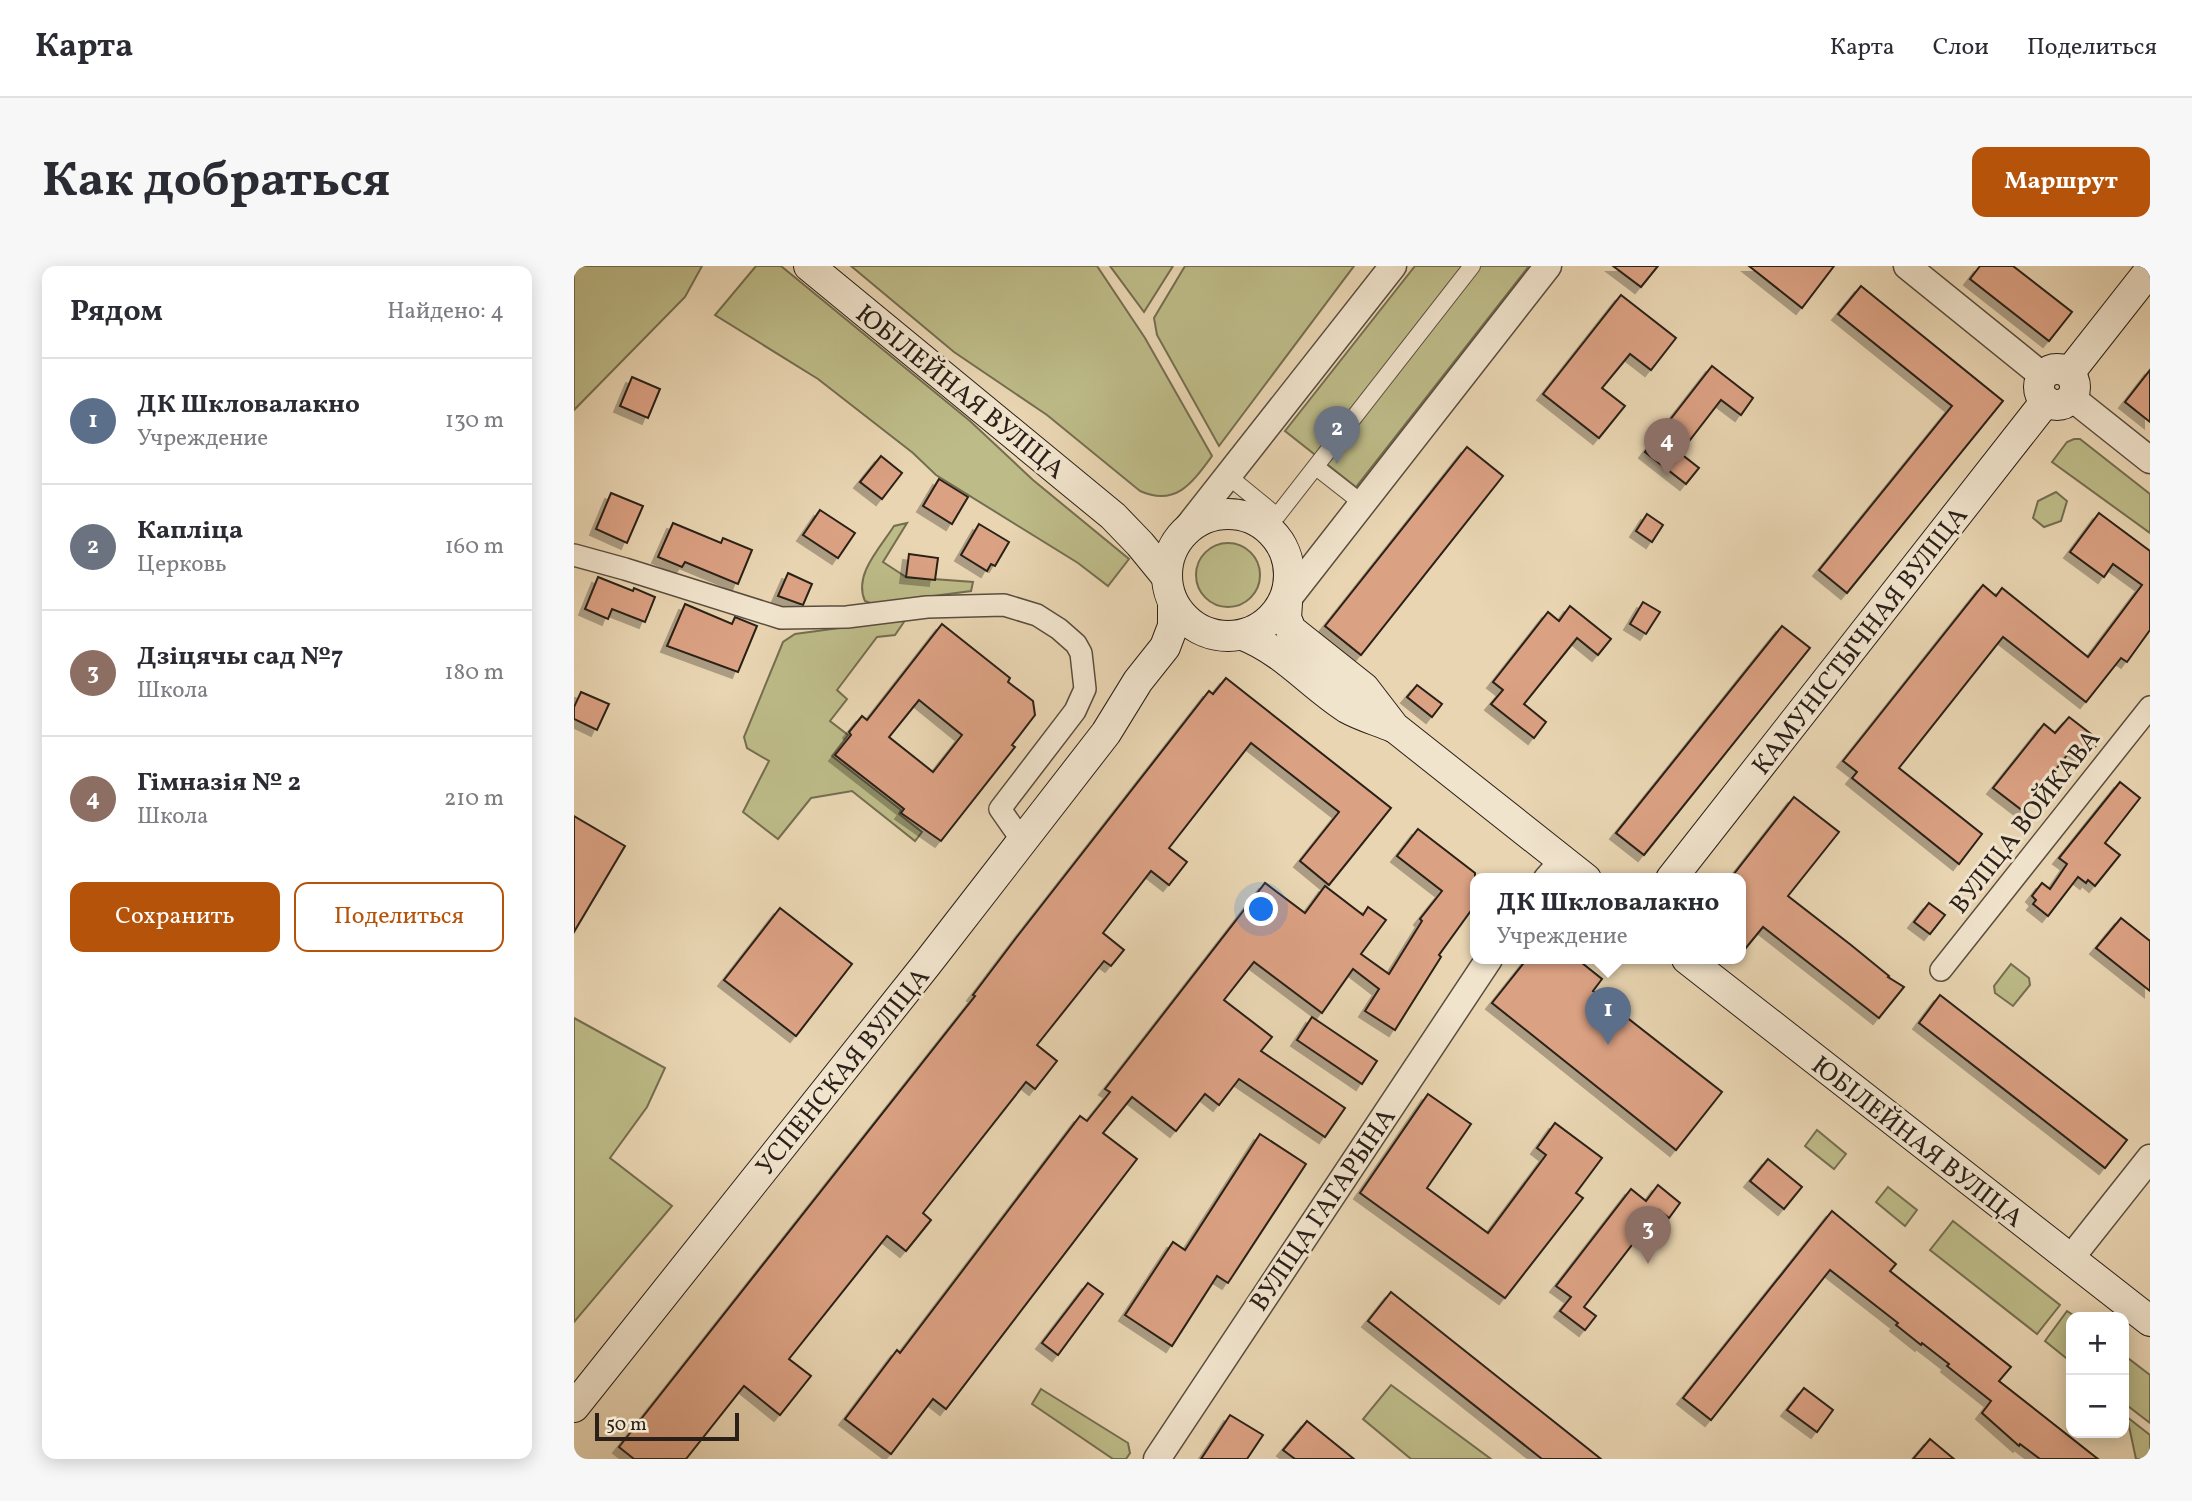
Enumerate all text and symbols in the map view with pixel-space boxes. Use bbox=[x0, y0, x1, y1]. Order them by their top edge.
text: Карта bbox=[35, 25, 133, 71]
text: Карта bbox=[1830, 31, 1895, 65]
text: Слои bbox=[1933, 31, 1989, 65]
text: Поделиться bbox=[2027, 31, 2157, 65]
button: Маршрут bbox=[1972, 147, 2150, 217]
text: Как добраться bbox=[42, 148, 390, 217]
text: Рядом bbox=[70, 291, 163, 333]
text: Найдено: 4 bbox=[387, 296, 504, 328]
street label: ЮБІЛЕЙНАЯ ВУЛІЦА bbox=[847, 297, 1072, 488]
text: ДК Шкловалакно bbox=[137, 387, 360, 423]
text: 1 bbox=[88, 405, 98, 437]
text: 130 m bbox=[445, 405, 504, 437]
pin: 2 bbox=[1314, 406, 1360, 464]
pin: 4 bbox=[1644, 418, 1690, 476]
text: Учреждение bbox=[137, 423, 268, 455]
street label: КАМУНІСТЫЧНАЯ ВУЛІЦА bbox=[1744, 499, 1977, 783]
text: Капліца bbox=[137, 513, 243, 549]
text: 2 bbox=[87, 531, 99, 563]
text: 160 m bbox=[445, 531, 504, 563]
text: Церковь bbox=[137, 549, 227, 581]
text: Дзіцячы сад №7 bbox=[137, 639, 344, 675]
text: 3 bbox=[87, 657, 99, 689]
text: 180 m bbox=[445, 657, 504, 689]
text: Школа bbox=[137, 675, 208, 707]
street label: ВУЛІЦА ВОЙКАВА bbox=[1942, 722, 2109, 922]
text: Гімназія № 2 bbox=[137, 765, 301, 801]
text: 4 bbox=[86, 783, 100, 815]
text: 210 m bbox=[444, 783, 504, 815]
text: Школа bbox=[137, 801, 208, 833]
popup bbox=[1470, 873, 1746, 964]
button: Сохранить bbox=[70, 882, 280, 952]
button: Поделиться bbox=[294, 882, 504, 952]
text: ДК Шкловалакно bbox=[1497, 885, 1719, 921]
your location bbox=[1244, 892, 1278, 926]
text: Учреждение bbox=[1497, 921, 1628, 953]
street label: УСПЕНСКАЯ ВУЛІЦА bbox=[748, 960, 939, 1184]
pin: 1 bbox=[1585, 987, 1631, 1045]
street label: ЮБІЛЕЙНАЯ ВУЛІЦА bbox=[1803, 1048, 2030, 1237]
street label: ВУЛІЦА ГАГАРЫНА bbox=[1242, 1101, 1405, 1319]
pin: 3 bbox=[1625, 1206, 1671, 1264]
map controls bbox=[2066, 1312, 2129, 1438]
button: + bbox=[2066, 1312, 2129, 1375]
button: − bbox=[2066, 1375, 2129, 1438]
scale bar bbox=[595, 1410, 738, 1442]
text: 50 m bbox=[606, 1412, 647, 1438]

